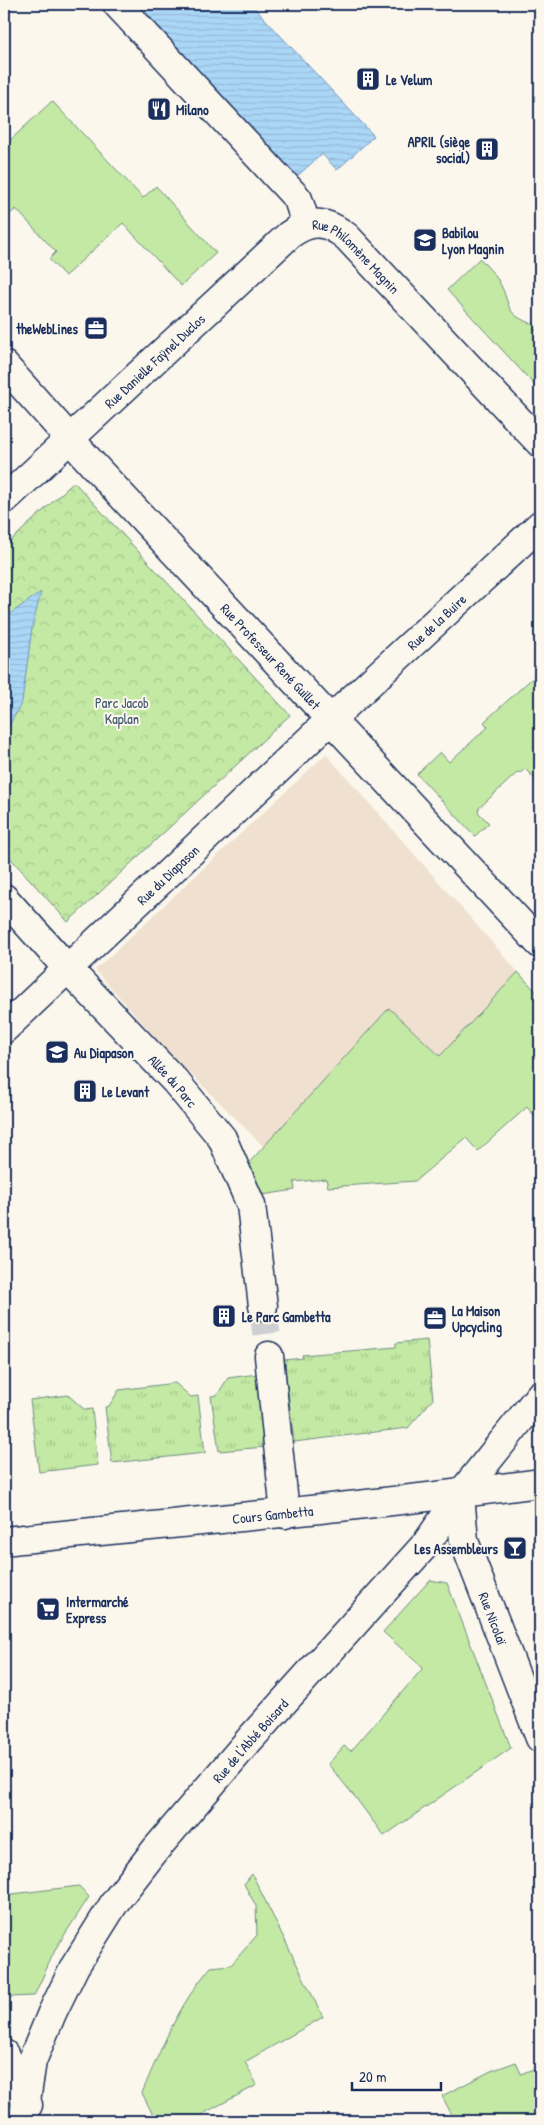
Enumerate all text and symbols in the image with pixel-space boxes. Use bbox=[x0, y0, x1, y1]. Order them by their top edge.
building icon: Le Velum bbox=[355, 66, 381, 92]
place label: Le Velum bbox=[386, 70, 433, 89]
restaurant icon: Milano bbox=[146, 96, 172, 122]
place label: Milano bbox=[176, 100, 209, 119]
place label: APRIL (siège social) bbox=[408, 132, 470, 167]
building icon: APRIL (siège social) bbox=[474, 136, 500, 162]
street label: Rue Philomène Magnin bbox=[312, 214, 404, 297]
place label: Babilou Lyon Magnin bbox=[442, 223, 504, 260]
school or university icon: Babilou Lyon Magnin bbox=[412, 227, 438, 253]
street label: Rue Danielle Faÿnel Duclos bbox=[100, 309, 209, 412]
office icon: theWebLines bbox=[83, 315, 109, 341]
place label: theWebLines bbox=[15, 319, 79, 338]
street label: Rue de la Buire bbox=[402, 589, 470, 654]
street label: Rue Professeur René Guillet bbox=[217, 599, 326, 713]
park label: Parc Jacob Kaplan bbox=[95, 693, 149, 729]
street label: Rue du Diapason bbox=[132, 840, 203, 908]
school or university icon: Au Diapason bbox=[44, 1039, 70, 1065]
place label: Au Diapason bbox=[74, 1043, 134, 1064]
street label: Allée du Parc bbox=[145, 1050, 202, 1111]
building icon: Le Levant bbox=[72, 1078, 98, 1104]
place label: Le Levant bbox=[102, 1082, 150, 1101]
place label: La Maison Upcycling bbox=[452, 1301, 502, 1338]
building icon: Le Parc Gambetta bbox=[211, 1303, 237, 1329]
office icon: La Maison Upcycling bbox=[422, 1305, 448, 1331]
place label: Le Parc Gambetta bbox=[242, 1307, 331, 1326]
street label: Cours Gambetta bbox=[231, 1500, 315, 1527]
bar icon: Les Assembleurs bbox=[502, 1535, 528, 1561]
place label: Les Assembleurs bbox=[414, 1539, 499, 1558]
street label: Rue Nicolaï bbox=[475, 1589, 513, 1648]
place label: Intermarché Express bbox=[66, 1592, 129, 1629]
supermarket icon: Intermarché Express bbox=[35, 1596, 61, 1622]
street label: Rue de l'Abbé Boisard bbox=[208, 1694, 292, 1786]
scale bar bbox=[352, 2060, 440, 2092]
text: 20 m bbox=[359, 2066, 386, 2087]

